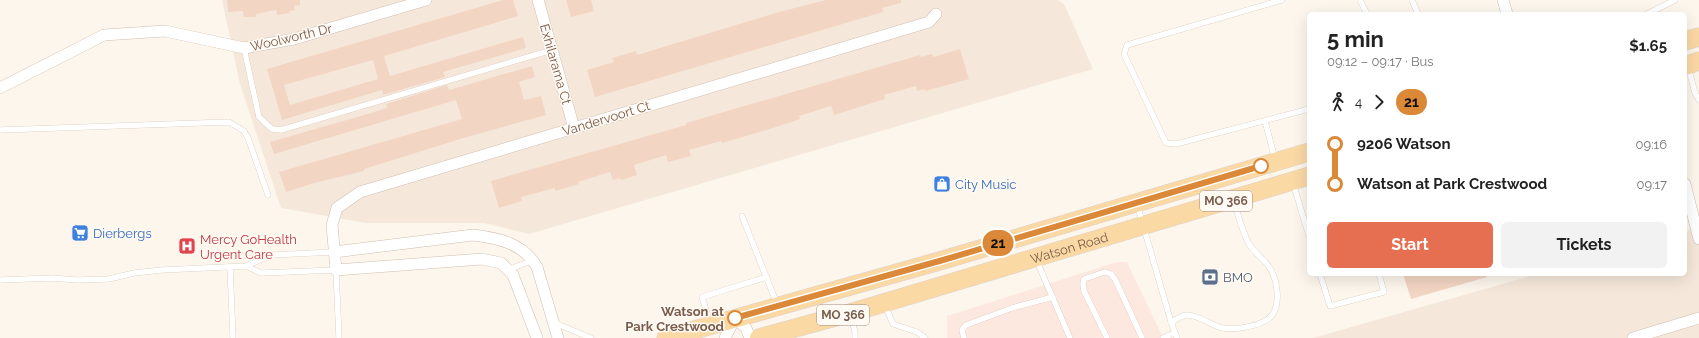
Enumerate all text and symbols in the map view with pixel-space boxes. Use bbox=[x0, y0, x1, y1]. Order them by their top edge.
street label: Woolworth Dr bbox=[249, 21, 334, 54]
street label: Exhilarama Ct bbox=[537, 22, 574, 107]
text: 5 min bbox=[1327, 26, 1384, 52]
text: $1.65 bbox=[1629, 37, 1667, 55]
text: 09:12 – 09:17 · Bus bbox=[1327, 54, 1434, 69]
icon: walk bbox=[1327, 91, 1349, 113]
icon: forward bbox=[1368, 91, 1390, 113]
text: 21 bbox=[1404, 94, 1419, 110]
text: 4 bbox=[1355, 95, 1362, 110]
street label: Vandervoort Ct bbox=[561, 98, 652, 139]
text: 9206 Watson bbox=[1357, 135, 1450, 153]
text: 09:16 bbox=[1636, 137, 1667, 152]
unlabelled marker bbox=[1253, 158, 1269, 174]
shop icon: City Music bbox=[932, 174, 952, 194]
text: Watson at Park Crestwood bbox=[1357, 175, 1547, 193]
place label: City Music bbox=[955, 177, 1017, 192]
text: 09:17 bbox=[1637, 177, 1667, 192]
road number: MO 366 bbox=[1200, 191, 1252, 211]
button: Start bbox=[1327, 222, 1493, 268]
button: Tickets bbox=[1501, 222, 1667, 268]
supermarket icon: Dierbergs bbox=[70, 223, 90, 243]
place label: Dierbergs bbox=[93, 226, 152, 241]
street label: Watson Road bbox=[1029, 229, 1110, 267]
line badge: 21 bbox=[980, 230, 1016, 256]
place label: Mercy GoHealth Urgent Care bbox=[200, 232, 297, 262]
text: 21 bbox=[991, 235, 1005, 251]
hospital icon: Mercy GoHealth Urgent Care bbox=[177, 236, 197, 256]
bank icon: BMO bbox=[1200, 267, 1220, 287]
place label: BMO bbox=[1223, 270, 1253, 285]
place label: Watson at Park Crestwood bbox=[625, 304, 724, 334]
road number: MO 366 bbox=[817, 305, 869, 325]
marker: Watson at Park Crestwood bbox=[727, 310, 743, 326]

